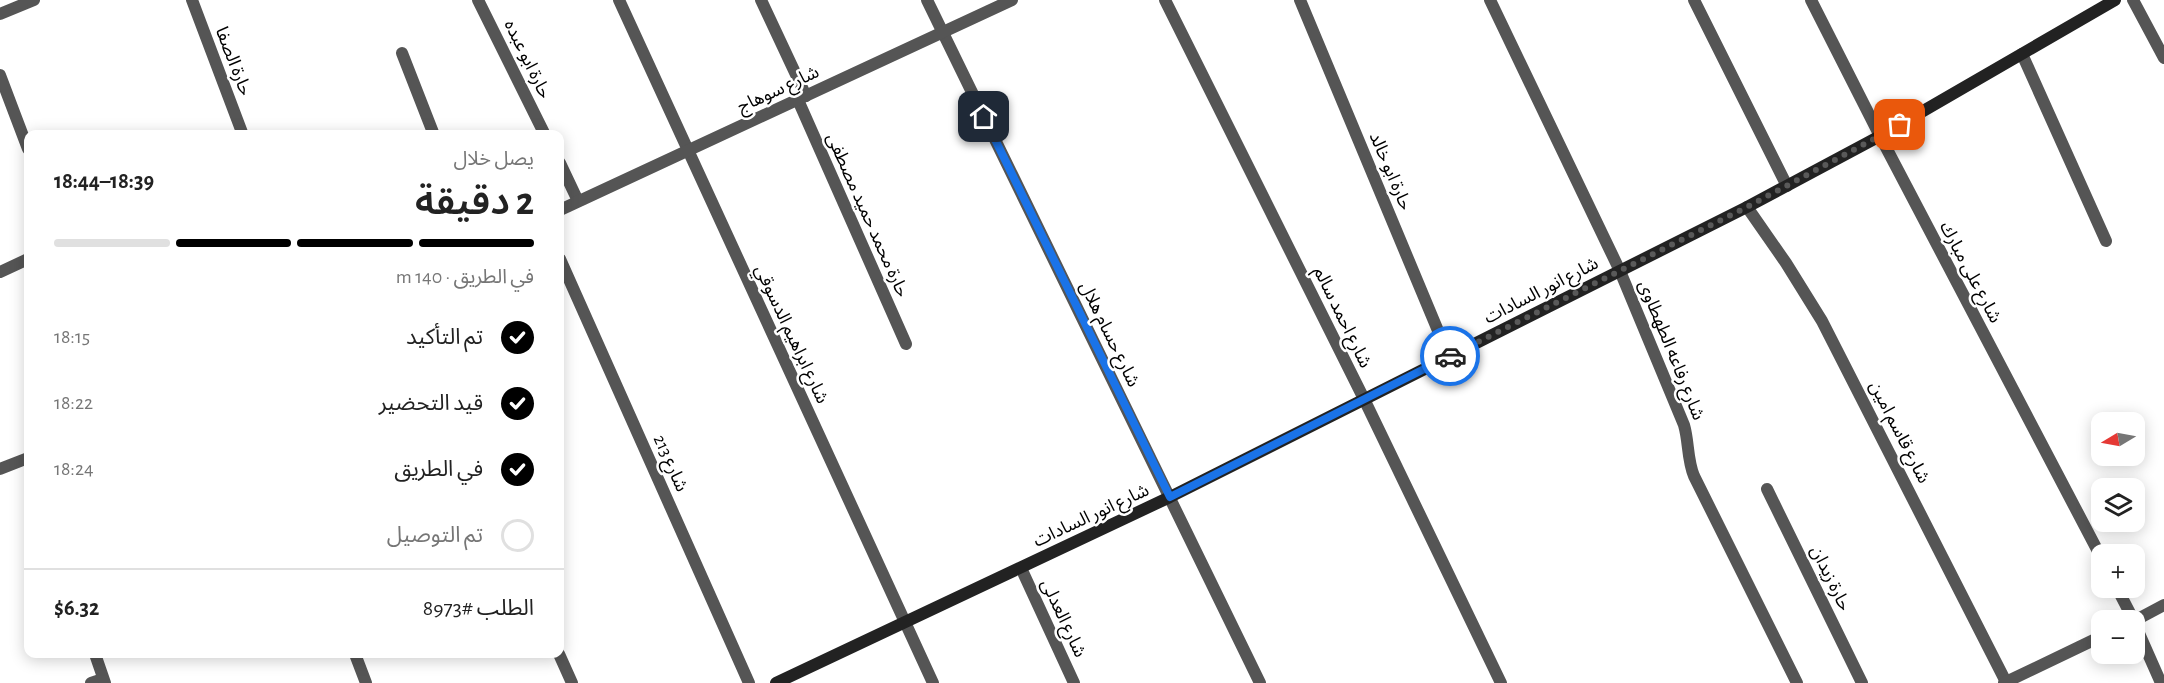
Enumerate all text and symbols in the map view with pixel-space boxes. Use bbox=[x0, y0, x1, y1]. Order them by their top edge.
street label: حارة ابو عبده bbox=[500, 17, 554, 102]
street label: حارة الصفا bbox=[211, 24, 254, 99]
street label: شارع سوهاج bbox=[735, 63, 824, 120]
pin bbox=[958, 91, 1009, 142]
pin bbox=[1874, 99, 1925, 150]
icon: home bbox=[967, 100, 1000, 133]
icon: bag bbox=[1883, 108, 1916, 141]
street label: حارة ابو خالد bbox=[1365, 130, 1415, 213]
street label: حارة محمد حميد مصطفى bbox=[822, 131, 911, 301]
text: يصل خلال bbox=[453, 149, 534, 169]
text: 18:39–18:44 bbox=[54, 170, 154, 192]
text: 2 دقيقة bbox=[415, 183, 534, 222]
street label: شارع على مبارك bbox=[1932, 219, 2004, 328]
street label: شارع انور السادات bbox=[1481, 254, 1603, 331]
street label: شارع ابراهيم الدسوقي bbox=[747, 262, 831, 408]
street label: شارع احمد سالم bbox=[1306, 264, 1374, 373]
text: في الطريق · 140 m bbox=[396, 267, 534, 287]
street label: شارع رفاعه الطهطاوى bbox=[1631, 278, 1707, 424]
street label: شارع حسام هلال bbox=[1072, 279, 1142, 392]
icon: check bbox=[501, 321, 534, 354]
text: تم التأكيد bbox=[406, 326, 483, 348]
courier bbox=[1420, 326, 1480, 386]
text: 18:15 bbox=[54, 327, 90, 347]
icon: car bbox=[1434, 340, 1467, 373]
street label: شارع قاسم امين bbox=[1862, 378, 1933, 488]
icon: check bbox=[501, 387, 534, 420]
text: قيد التحضير bbox=[379, 392, 483, 414]
text: 18:22 bbox=[54, 393, 93, 413]
north arrow bbox=[2091, 412, 2145, 466]
map controls bbox=[2091, 412, 2145, 664]
street label: شارع 213 bbox=[646, 432, 690, 496]
icon: check bbox=[501, 453, 534, 486]
text: في الطريق bbox=[394, 458, 483, 480]
text: 18:24 bbox=[54, 459, 94, 479]
button: layers bbox=[2091, 478, 2145, 532]
street label: شارع انور السادات bbox=[1031, 481, 1154, 554]
text: تم التوصيل bbox=[387, 524, 483, 546]
street label: حارة زيدان bbox=[1806, 543, 1853, 614]
button: + bbox=[2091, 544, 2145, 598]
street label: شارع العدلى bbox=[1034, 577, 1089, 662]
text: $6.32 bbox=[54, 597, 99, 619]
text: الطلب #8973 bbox=[423, 597, 534, 619]
button: − bbox=[2091, 610, 2145, 664]

